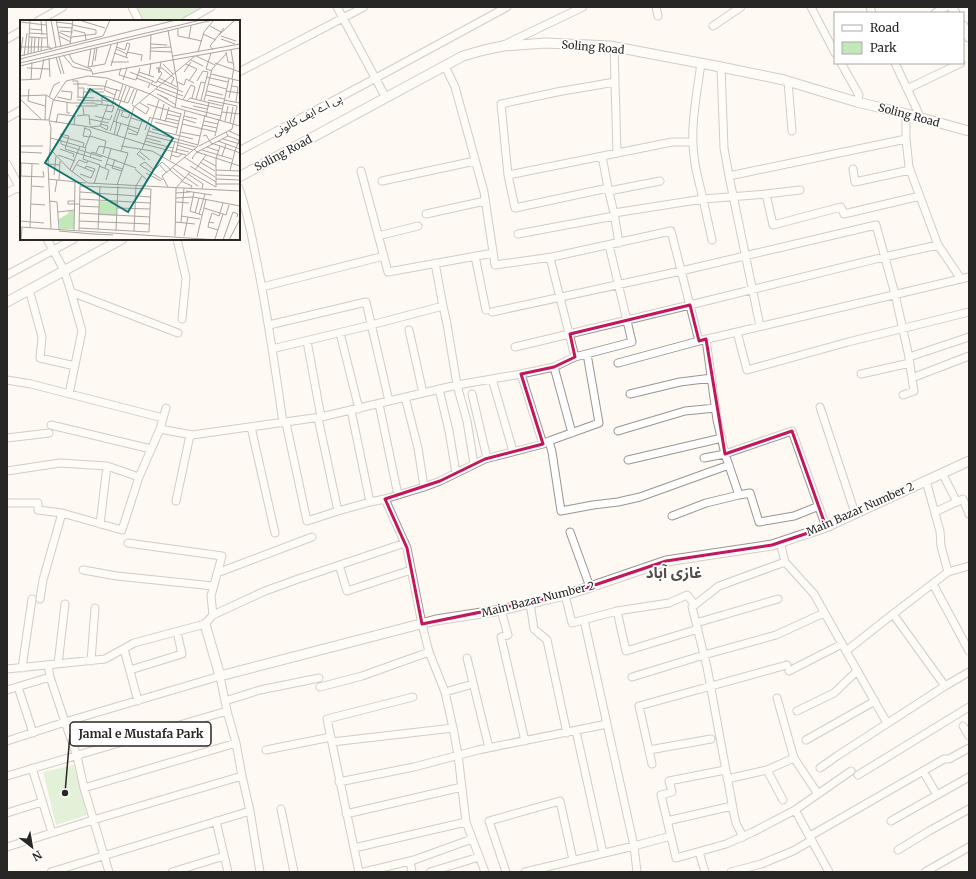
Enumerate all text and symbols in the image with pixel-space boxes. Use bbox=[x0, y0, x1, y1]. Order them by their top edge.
legend bbox=[834, 12, 964, 64]
inset map bbox=[20, 20, 240, 240]
text: Road bbox=[870, 20, 899, 35]
street label: Soling Road bbox=[561, 37, 625, 57]
text: Park bbox=[870, 40, 897, 55]
street label: پی اے ایف کالونی bbox=[270, 91, 345, 140]
street label: Soling Road bbox=[877, 100, 942, 130]
street label: Soling Road bbox=[252, 132, 314, 174]
street label: Main Bazar Number 2 bbox=[804, 479, 916, 539]
district label: غازى آباد bbox=[646, 563, 702, 582]
street label: Main Bazar Number 2 bbox=[480, 578, 596, 620]
callout: Jamal e Mustafa Park bbox=[70, 722, 211, 746]
text: Jamal e Mustafa Park bbox=[77, 726, 204, 741]
north arrow bbox=[12, 827, 52, 867]
text: N bbox=[30, 847, 44, 864]

